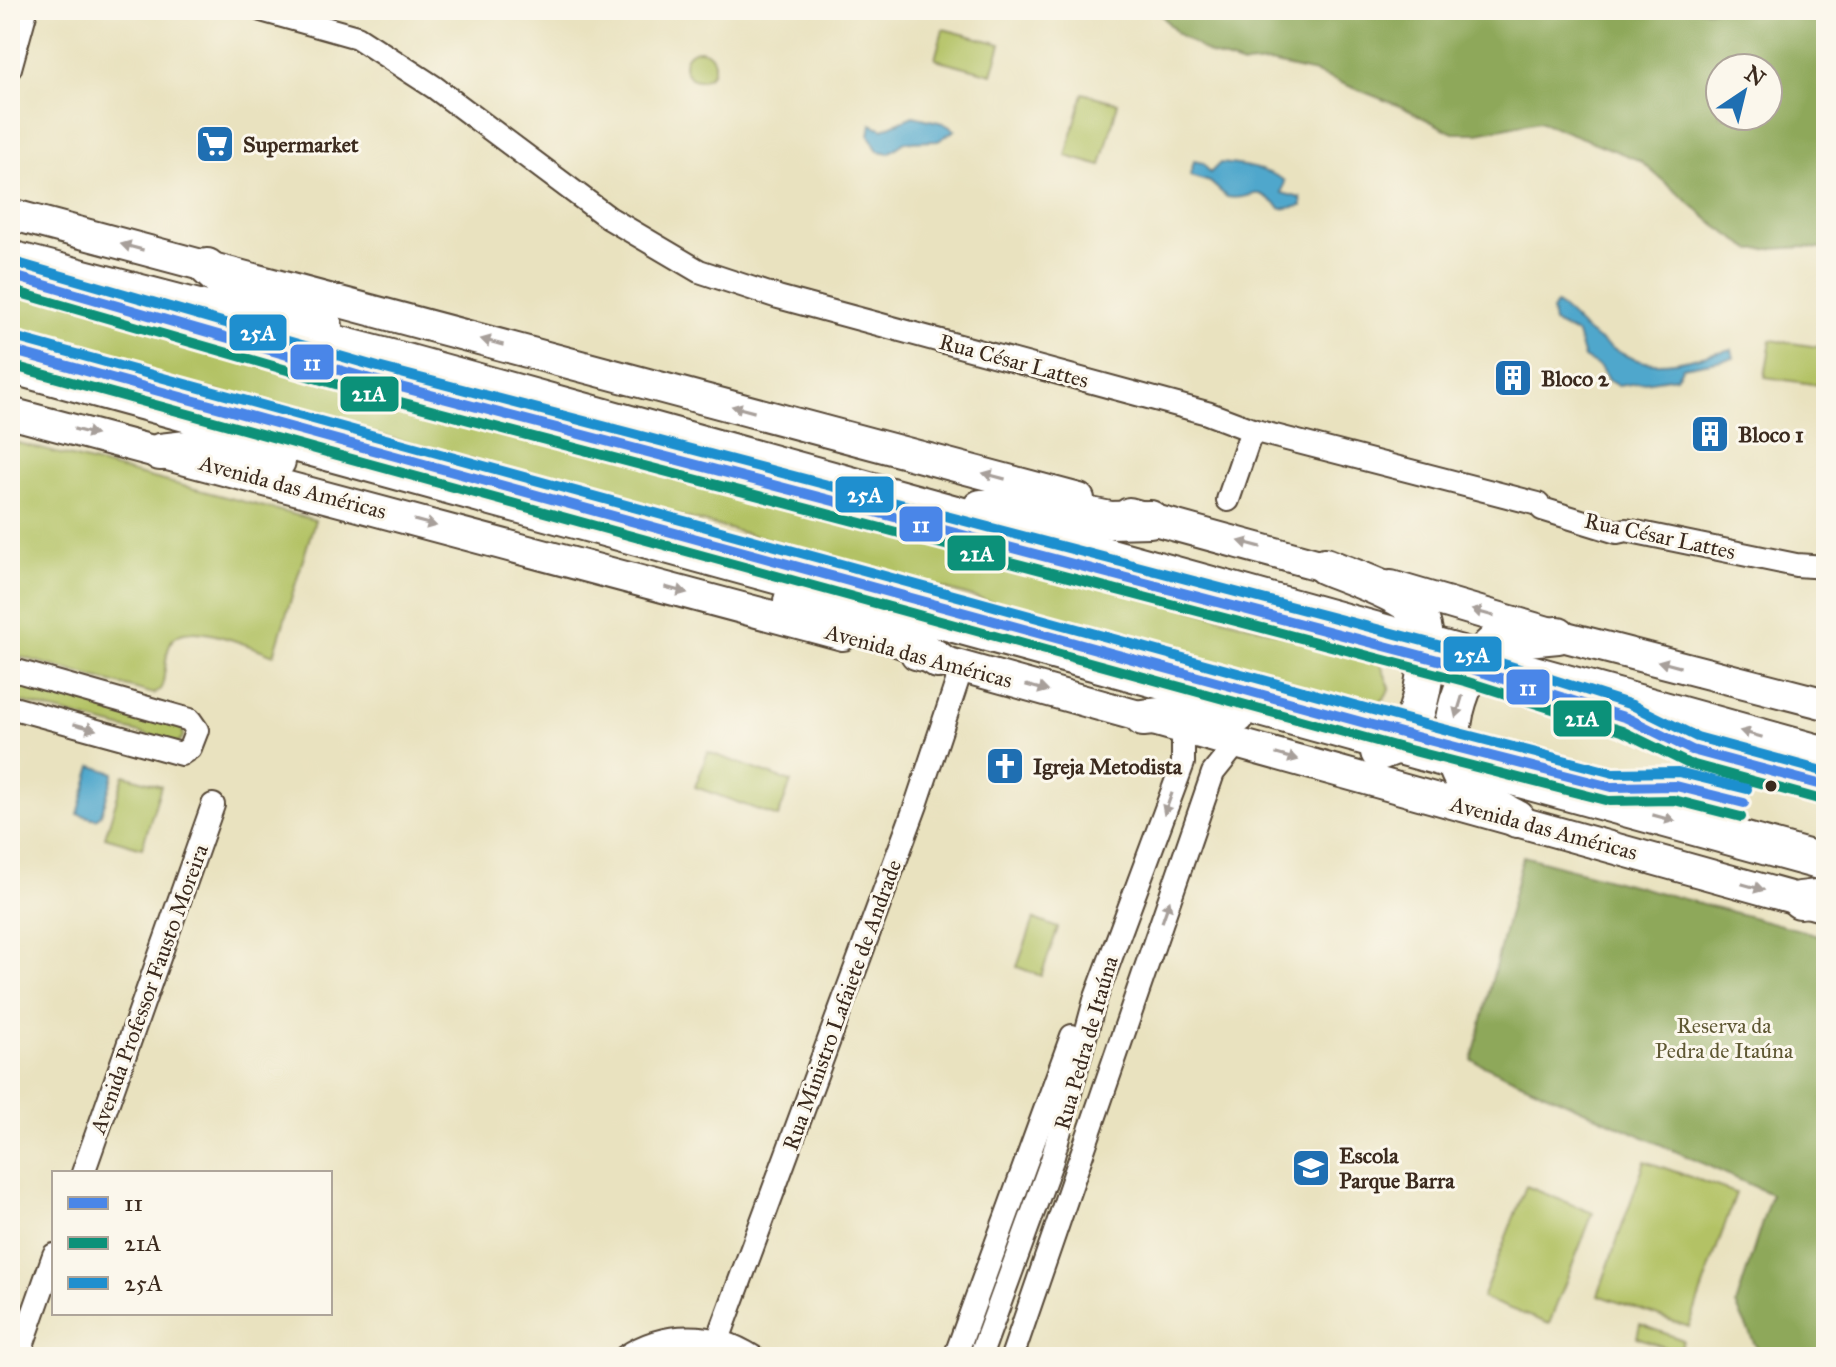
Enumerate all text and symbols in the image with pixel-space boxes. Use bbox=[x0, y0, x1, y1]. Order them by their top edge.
north arrow bbox=[1704, 52, 1784, 132]
text: N bbox=[1740, 60, 1771, 93]
supermarket icon: Supermarket bbox=[194, 123, 236, 165]
place label: Supermarket bbox=[243, 131, 359, 158]
one-way arrow bbox=[120, 240, 145, 252]
line badge: 25A bbox=[228, 313, 288, 352]
text: 25A bbox=[240, 319, 276, 346]
street label: Rua César Lattes bbox=[936, 328, 1092, 394]
one-way arrow bbox=[479, 336, 504, 348]
line badge: 11 bbox=[289, 343, 335, 381]
text: 11 bbox=[303, 349, 321, 376]
building icon: Bloco 2 bbox=[1492, 357, 1534, 399]
place label: Bloco 2 bbox=[1541, 365, 1610, 392]
line badge: 21A bbox=[339, 375, 400, 413]
text: 21A bbox=[352, 380, 386, 407]
one-way arrow bbox=[730, 402, 754, 415]
building icon: Bloco 1 bbox=[1689, 413, 1731, 455]
place label: Bloco 1 bbox=[1738, 421, 1804, 448]
one-way arrow bbox=[72, 427, 97, 439]
street label: Avenida das Américas bbox=[196, 449, 390, 525]
one-way arrow bbox=[982, 470, 1007, 482]
line badge: 25A bbox=[834, 475, 895, 514]
text: 25A bbox=[847, 481, 883, 508]
line badge: 11 bbox=[898, 505, 944, 543]
street label: Rua César Lattes bbox=[1582, 507, 1738, 565]
text: 11 bbox=[912, 511, 930, 538]
one-way arrow bbox=[412, 517, 437, 529]
line badge: 21A bbox=[946, 534, 1007, 572]
one-way arrow bbox=[1238, 538, 1263, 550]
text: 21A bbox=[960, 540, 994, 567]
one-way arrow bbox=[663, 584, 688, 596]
one-way arrow bbox=[1470, 607, 1495, 619]
street label: Avenida das Américas bbox=[822, 618, 1016, 694]
line badge: 25A bbox=[1442, 635, 1503, 673]
text: 25A bbox=[1454, 641, 1490, 668]
one-way arrow bbox=[1657, 657, 1682, 669]
line badge: 11 bbox=[1505, 668, 1551, 706]
text: 11 bbox=[1519, 674, 1537, 701]
one-way arrow bbox=[1024, 683, 1049, 695]
one-way arrow bbox=[1452, 695, 1465, 719]
line badge: 21A bbox=[1552, 699, 1613, 738]
text: 21A bbox=[1565, 705, 1599, 732]
one-way arrow bbox=[73, 722, 98, 734]
one-way arrow bbox=[1738, 727, 1762, 740]
church icon: Igreja Metodista bbox=[984, 745, 1026, 787]
one-way arrow bbox=[1275, 752, 1300, 764]
place label: Igreja Metodista bbox=[1033, 753, 1183, 780]
unlabelled marker bbox=[1763, 778, 1779, 794]
street label: Avenida das Américas bbox=[1447, 790, 1641, 866]
one-way arrow bbox=[1161, 792, 1173, 816]
one-way arrow bbox=[1652, 812, 1676, 825]
street label: Avenida Professor Fausto Moreira bbox=[84, 840, 214, 1138]
street label: Rua Ministro Lafaiete de Andrade bbox=[777, 856, 907, 1154]
one-way arrow bbox=[1742, 881, 1766, 894]
one-way arrow bbox=[1160, 899, 1172, 923]
street label: Rua Pedra de Itaúna bbox=[1048, 952, 1124, 1133]
park label: Reserva da Pedra de Itaúna bbox=[1655, 1012, 1794, 1064]
place label: Escola Parque Barra bbox=[1339, 1142, 1455, 1194]
school or university icon: Escola Parque Barra bbox=[1290, 1147, 1332, 1189]
legend bbox=[52, 1171, 332, 1315]
text: 11 bbox=[124, 1188, 143, 1218]
text: 21A bbox=[124, 1228, 161, 1258]
text: 25A bbox=[124, 1268, 163, 1298]

